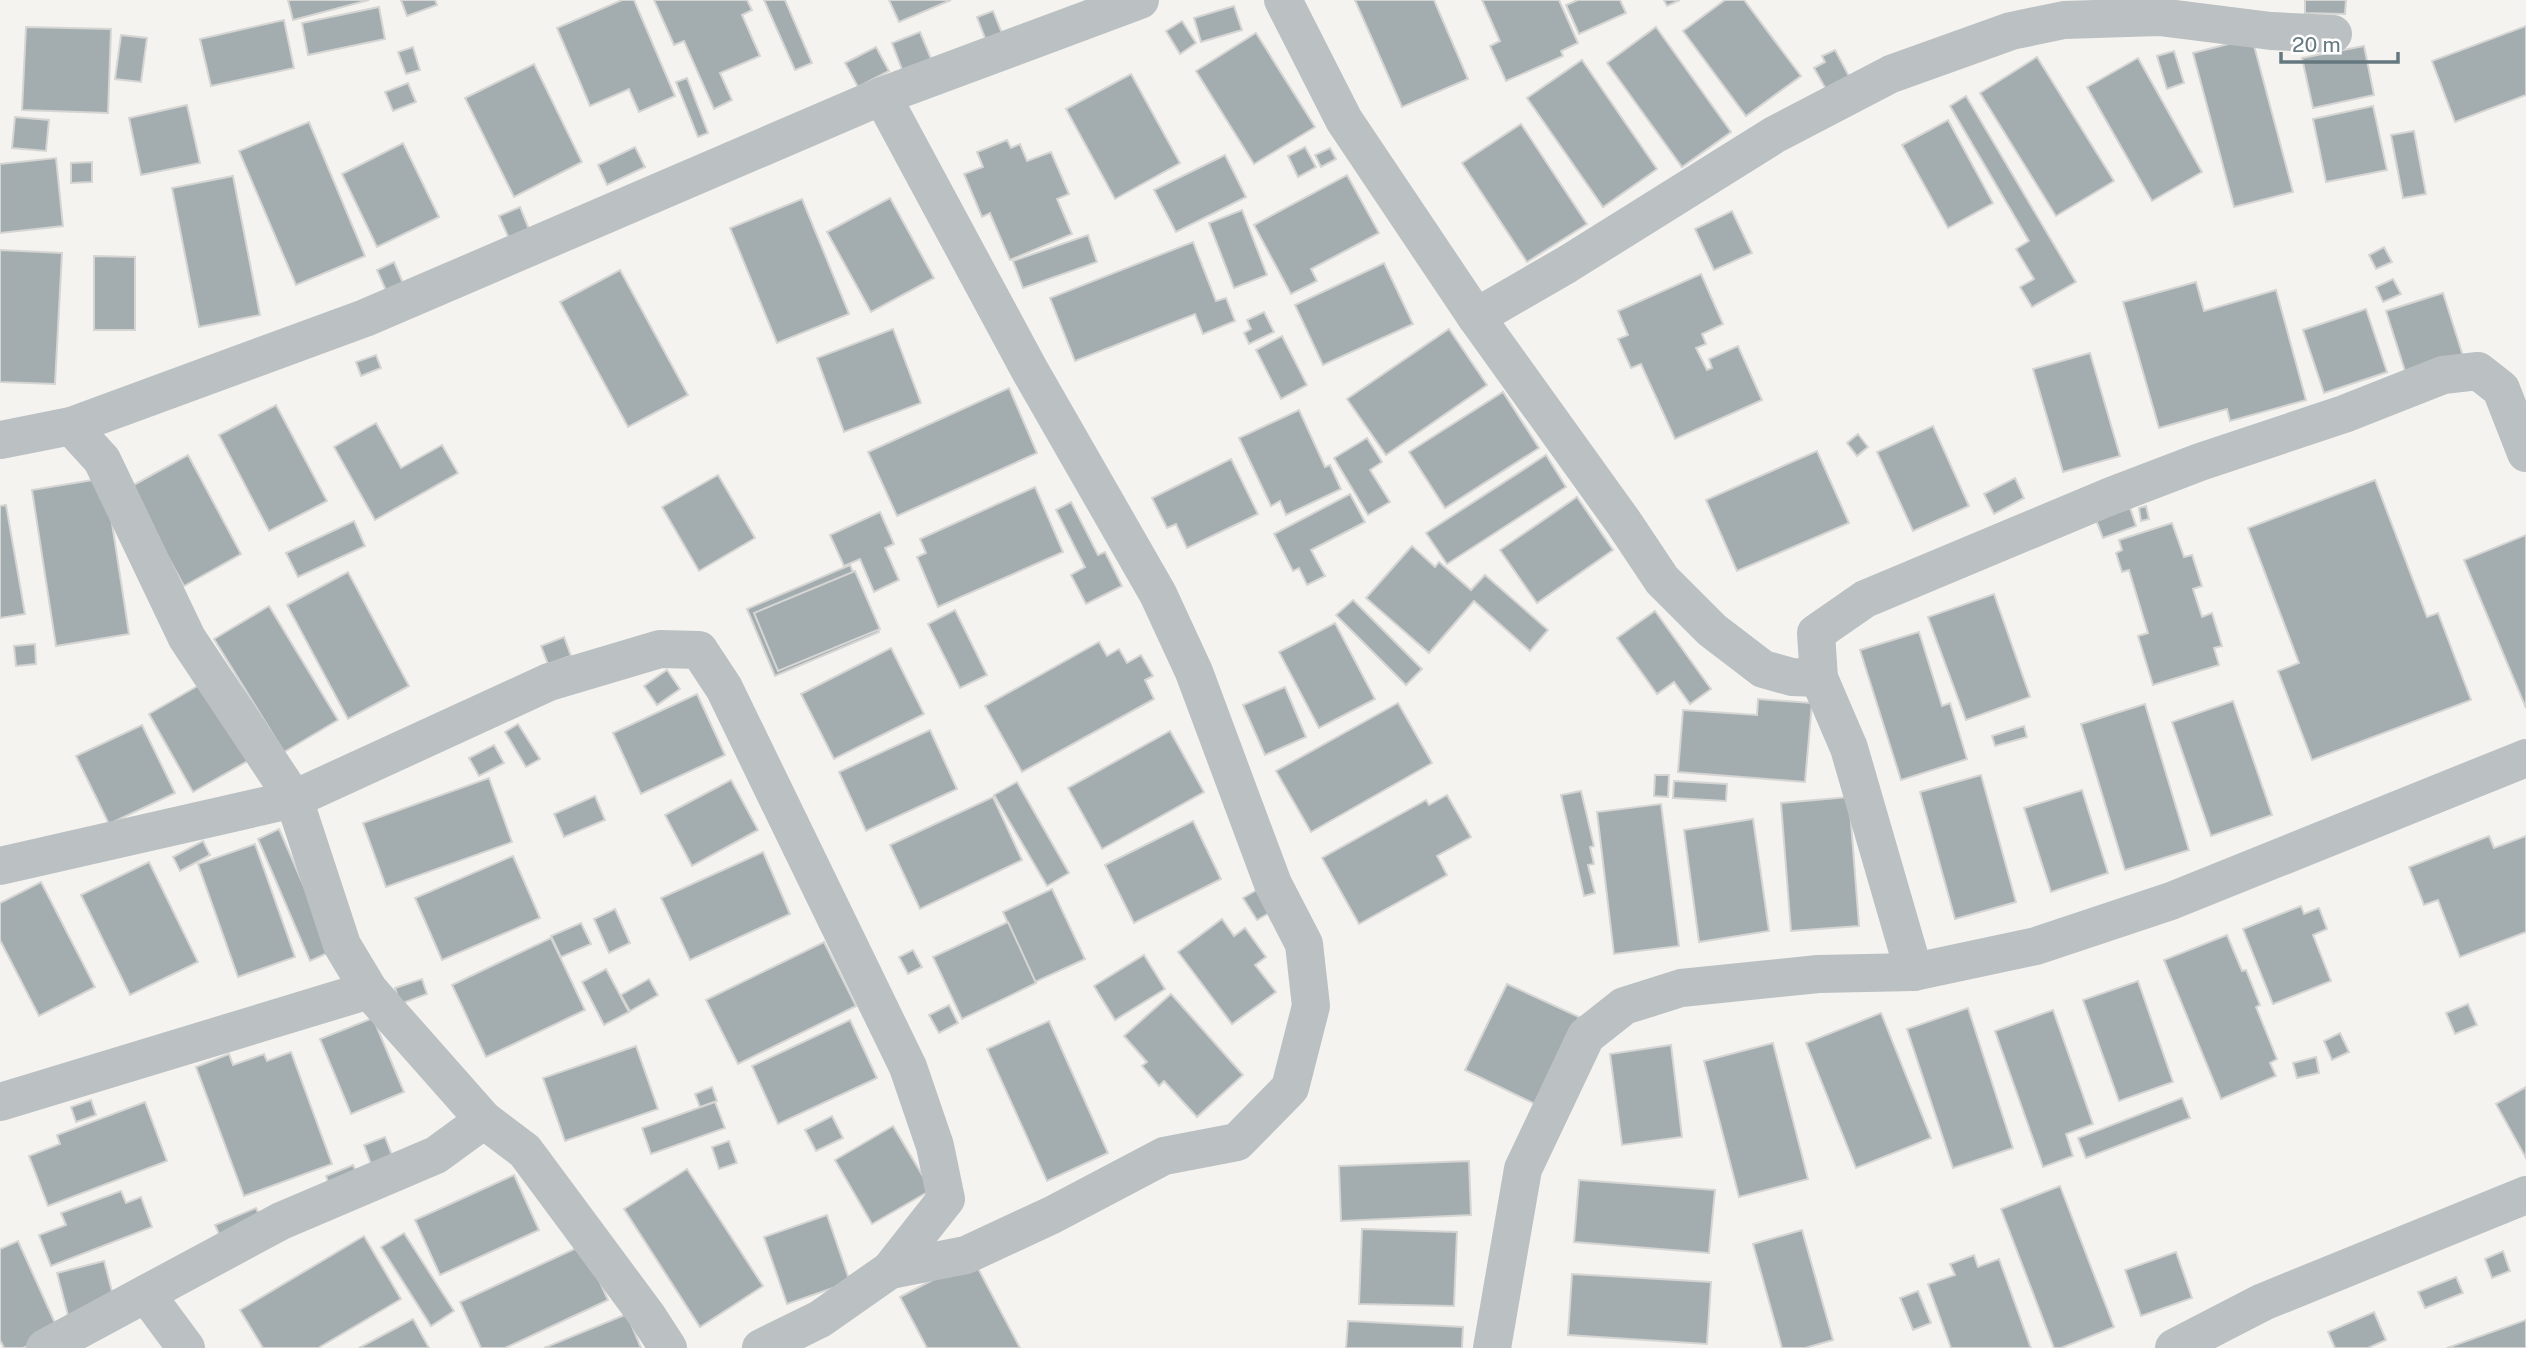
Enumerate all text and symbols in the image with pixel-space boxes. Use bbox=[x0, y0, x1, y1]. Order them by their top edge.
scale bar bbox=[2281, 21, 2398, 65]
text: 20 m bbox=[2292, 32, 2341, 57]

